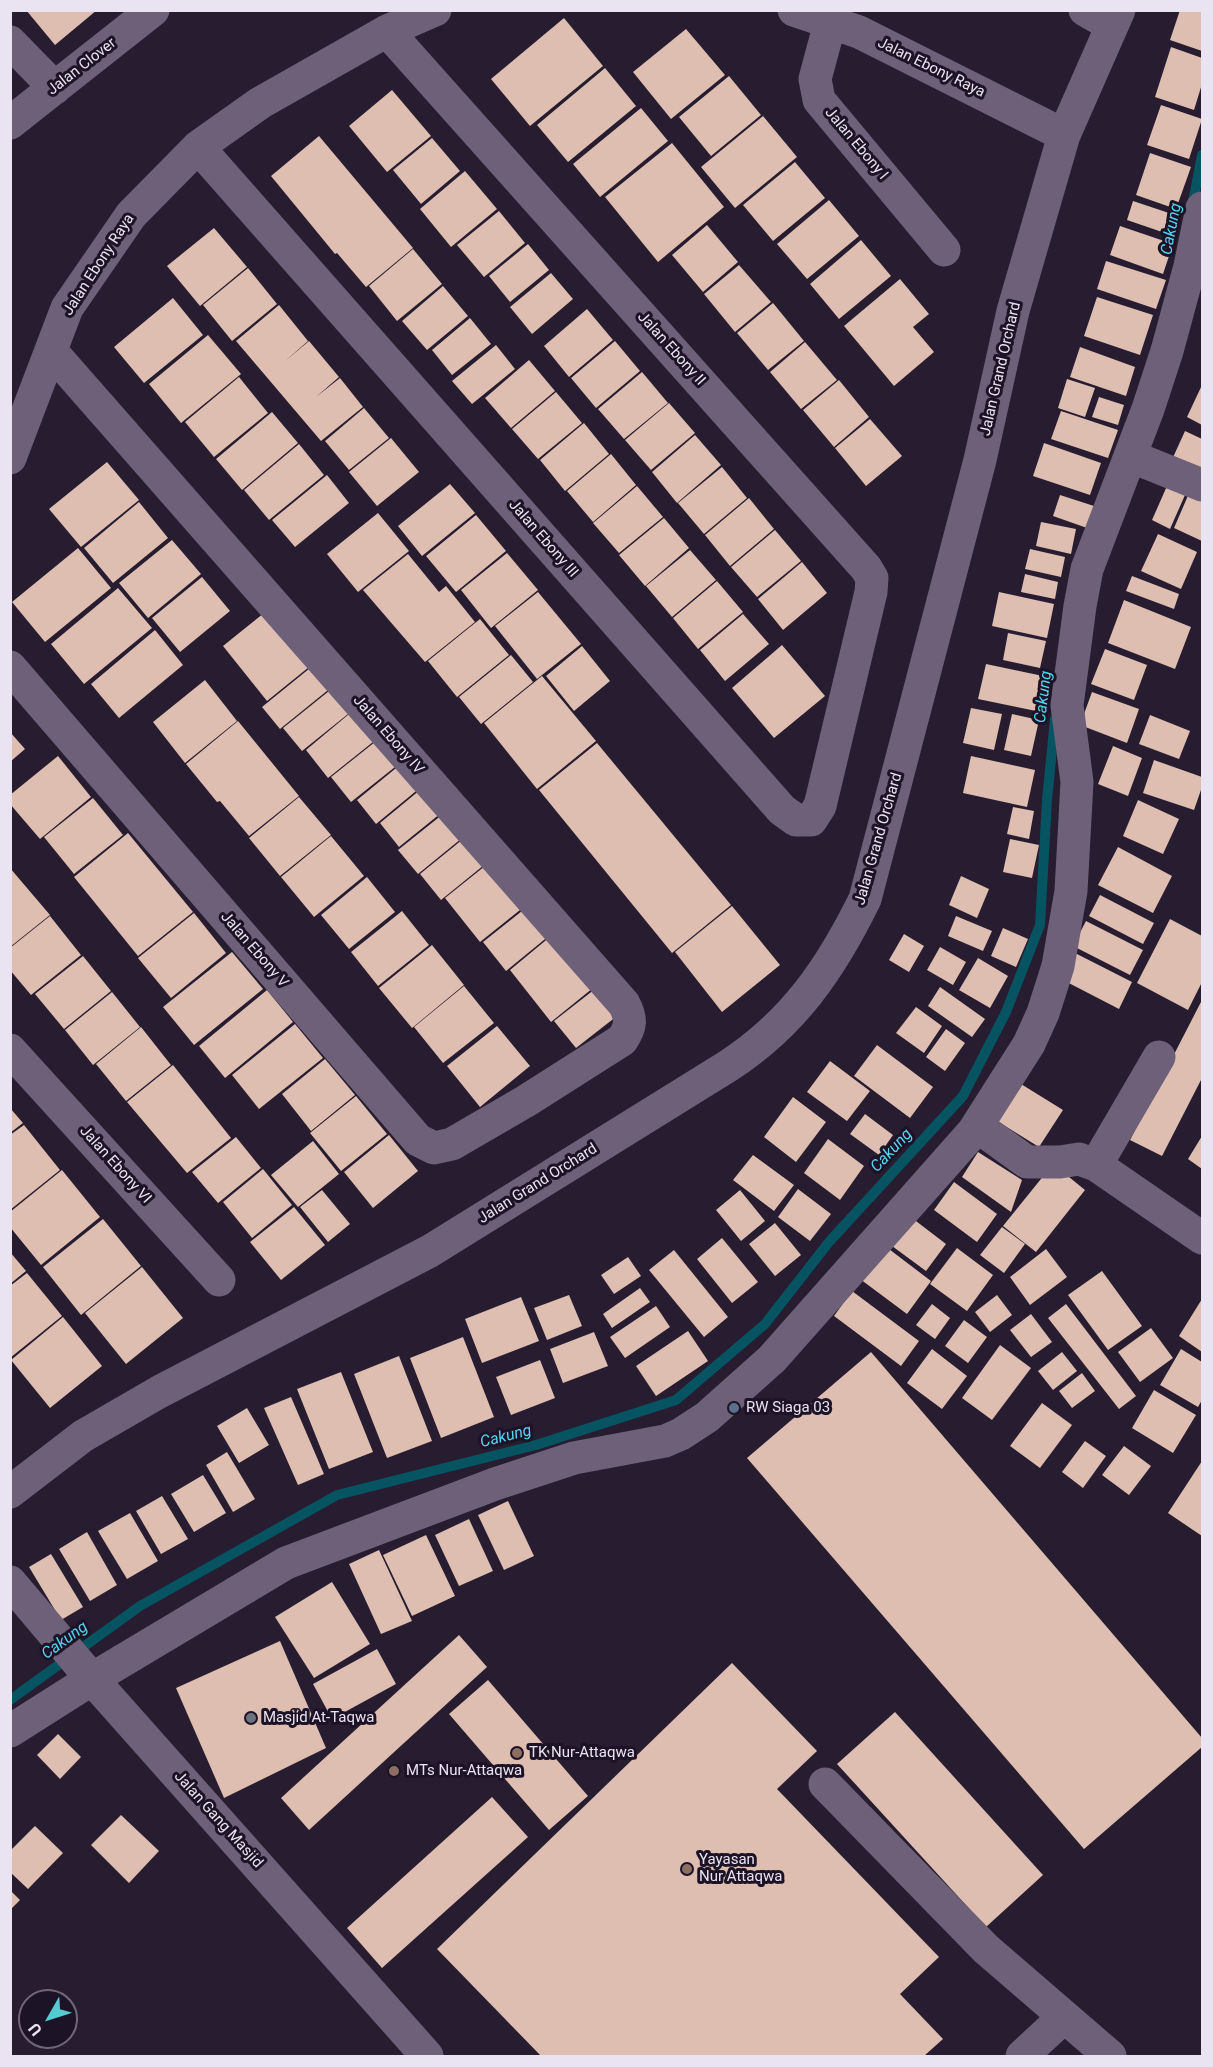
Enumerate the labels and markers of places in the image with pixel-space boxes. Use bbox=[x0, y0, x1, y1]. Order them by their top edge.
place label: RW Siaga 03 bbox=[746, 1399, 830, 1417]
marker: RW Siaga 03 bbox=[727, 1401, 741, 1415]
place label: Masjid At-Taqwa bbox=[263, 1709, 374, 1727]
marker: Masjid At-Taqwa bbox=[244, 1711, 258, 1725]
place label: TK Nur-Attaqwa bbox=[529, 1744, 635, 1762]
marker: TK Nur-Attaqwa bbox=[510, 1746, 524, 1760]
place label: MTs Nur-Attaqwa bbox=[406, 1762, 522, 1780]
marker: MTs Nur-Attaqwa bbox=[387, 1764, 401, 1778]
place label: Yayasan Nur Attaqwa bbox=[699, 1851, 782, 1886]
marker: Yayasan Nur Attaqwa bbox=[680, 1862, 694, 1876]

